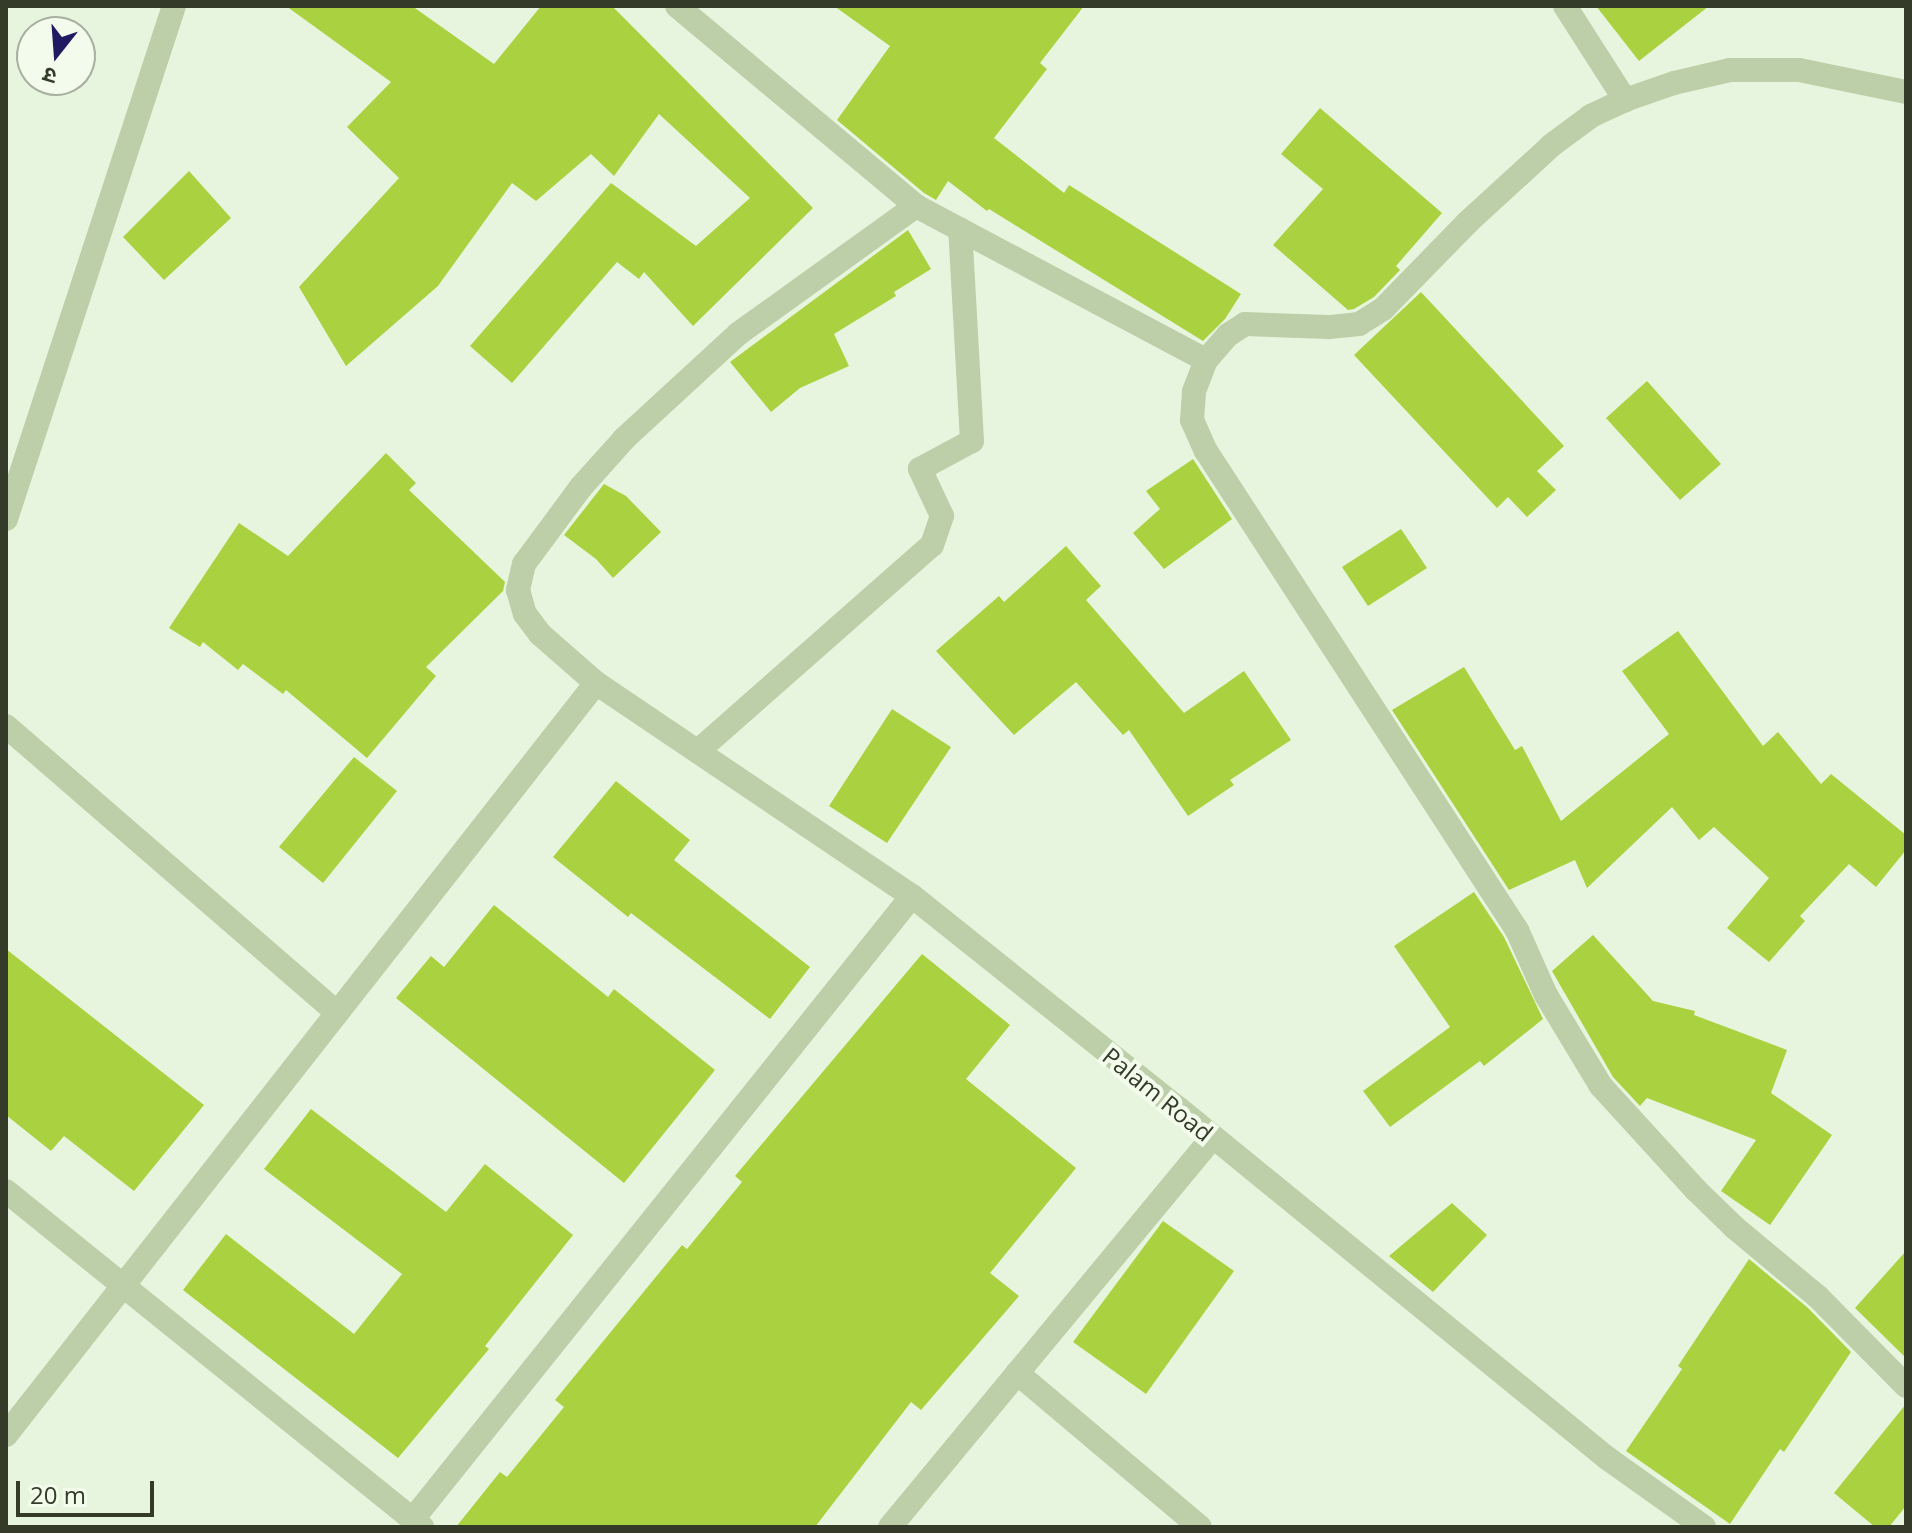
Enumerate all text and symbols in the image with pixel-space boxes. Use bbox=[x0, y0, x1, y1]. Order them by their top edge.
north arrow bbox=[16, 16, 96, 96]
text: उ bbox=[39, 61, 60, 93]
street label: Palam Road bbox=[1097, 1041, 1219, 1147]
scale bar bbox=[20, 1465, 158, 1515]
text: 20 m bbox=[30, 1478, 86, 1511]

